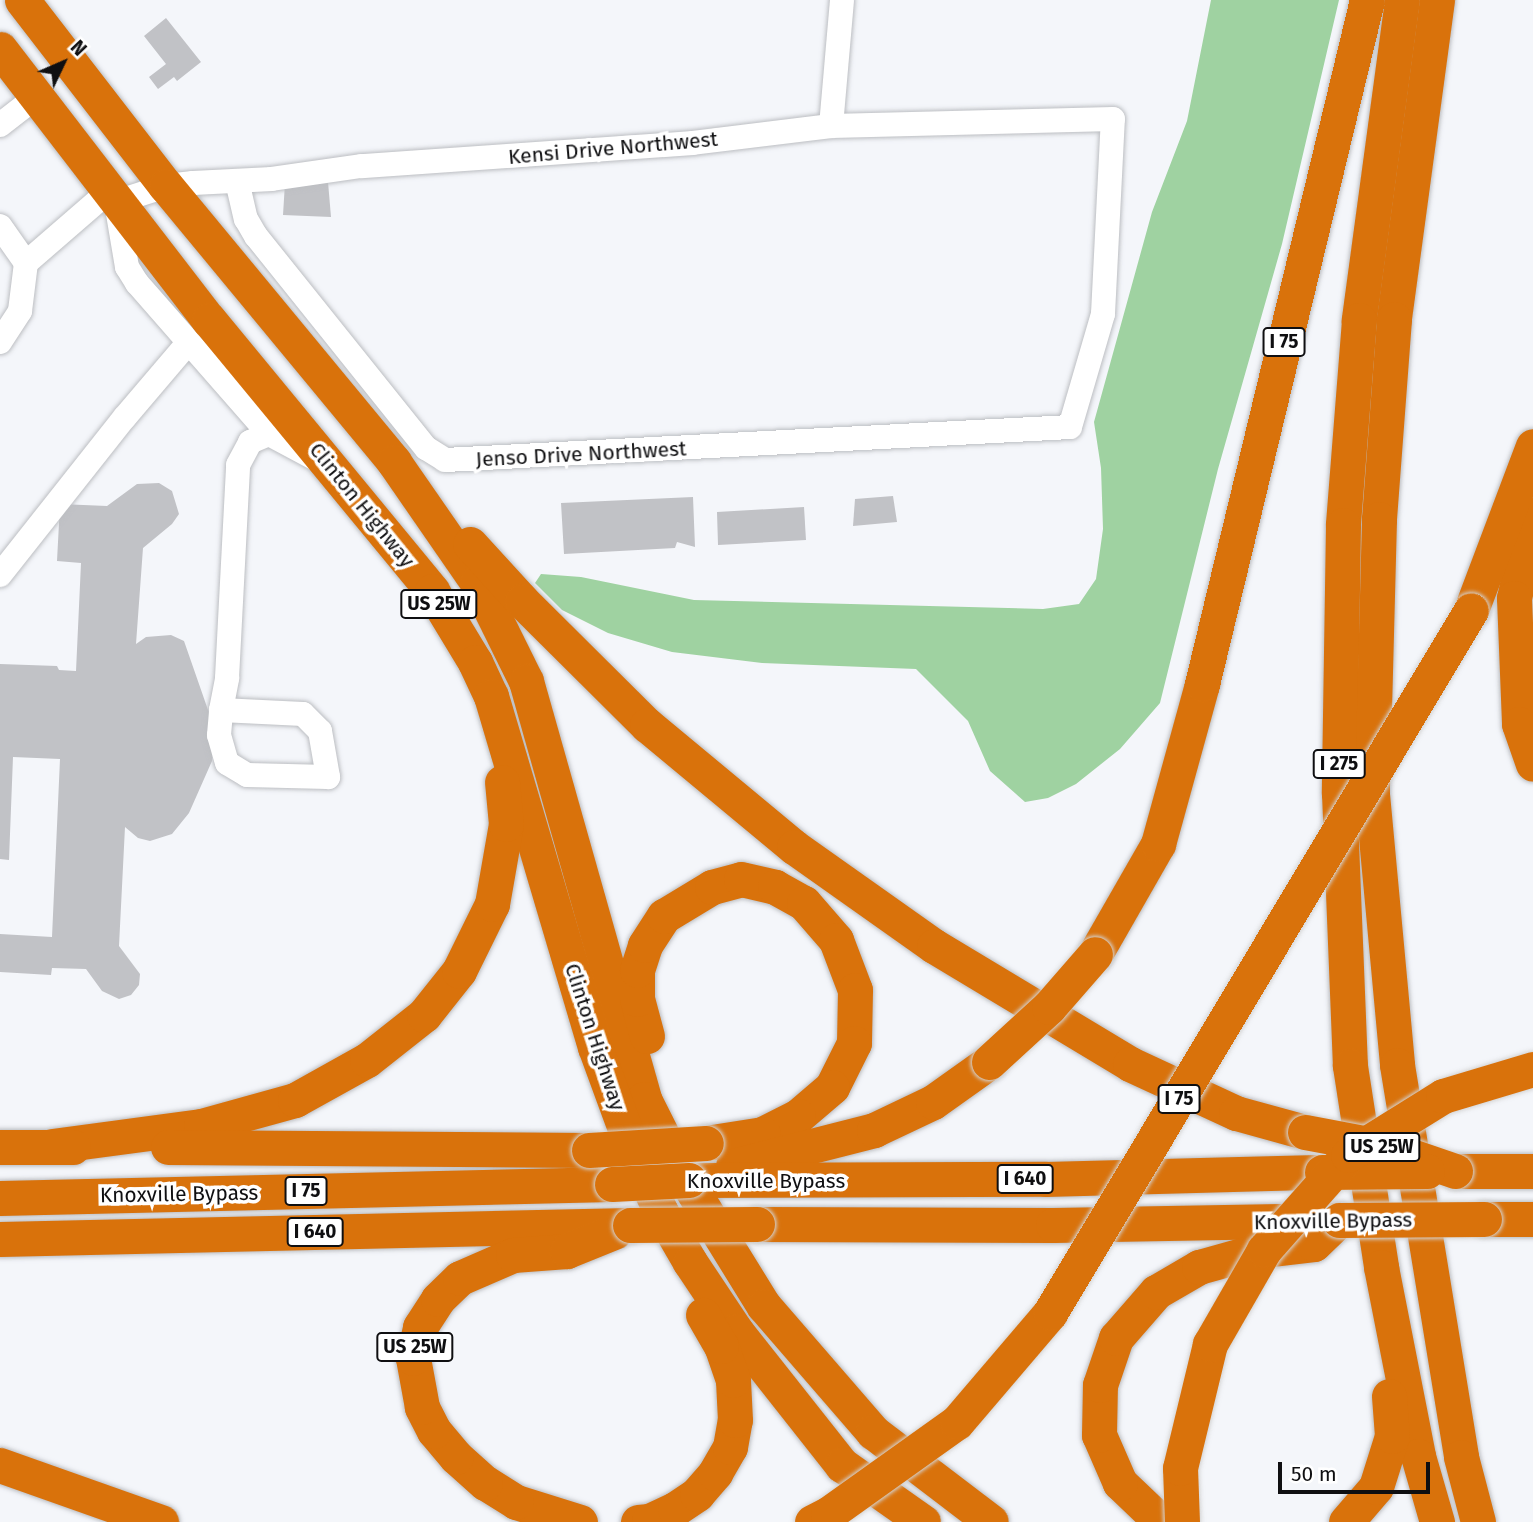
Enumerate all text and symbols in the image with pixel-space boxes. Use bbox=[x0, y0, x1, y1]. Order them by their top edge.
north arrow bbox=[28, 28, 98, 98]
text: N bbox=[66, 36, 91, 61]
street label: Kensi Drive Northwest bbox=[507, 126, 719, 170]
road number: I 75 bbox=[1261, 326, 1307, 358]
street label: Jenso Drive Northwest bbox=[475, 436, 687, 472]
street label: Clinton Highway bbox=[304, 438, 420, 572]
road number: US 25W bbox=[399, 589, 479, 620]
road number: I 275 bbox=[1311, 748, 1367, 779]
street label: Clinton Highway bbox=[559, 960, 631, 1114]
road number: I 75 bbox=[1156, 1084, 1202, 1114]
road number: US 25W bbox=[1342, 1132, 1422, 1162]
road number: I 640 bbox=[995, 1163, 1055, 1194]
street label: Knoxville Bypass bbox=[687, 1168, 845, 1194]
road number: I 75 bbox=[283, 1176, 329, 1206]
street label: Knoxville Bypass bbox=[100, 1180, 258, 1208]
street label: Knoxville Bypass bbox=[1254, 1207, 1412, 1235]
road number: I 640 bbox=[285, 1216, 345, 1248]
road number: US 25W bbox=[375, 1331, 455, 1362]
scale bar bbox=[1281, 1448, 1433, 1492]
text: 50 m bbox=[1291, 1461, 1337, 1487]

